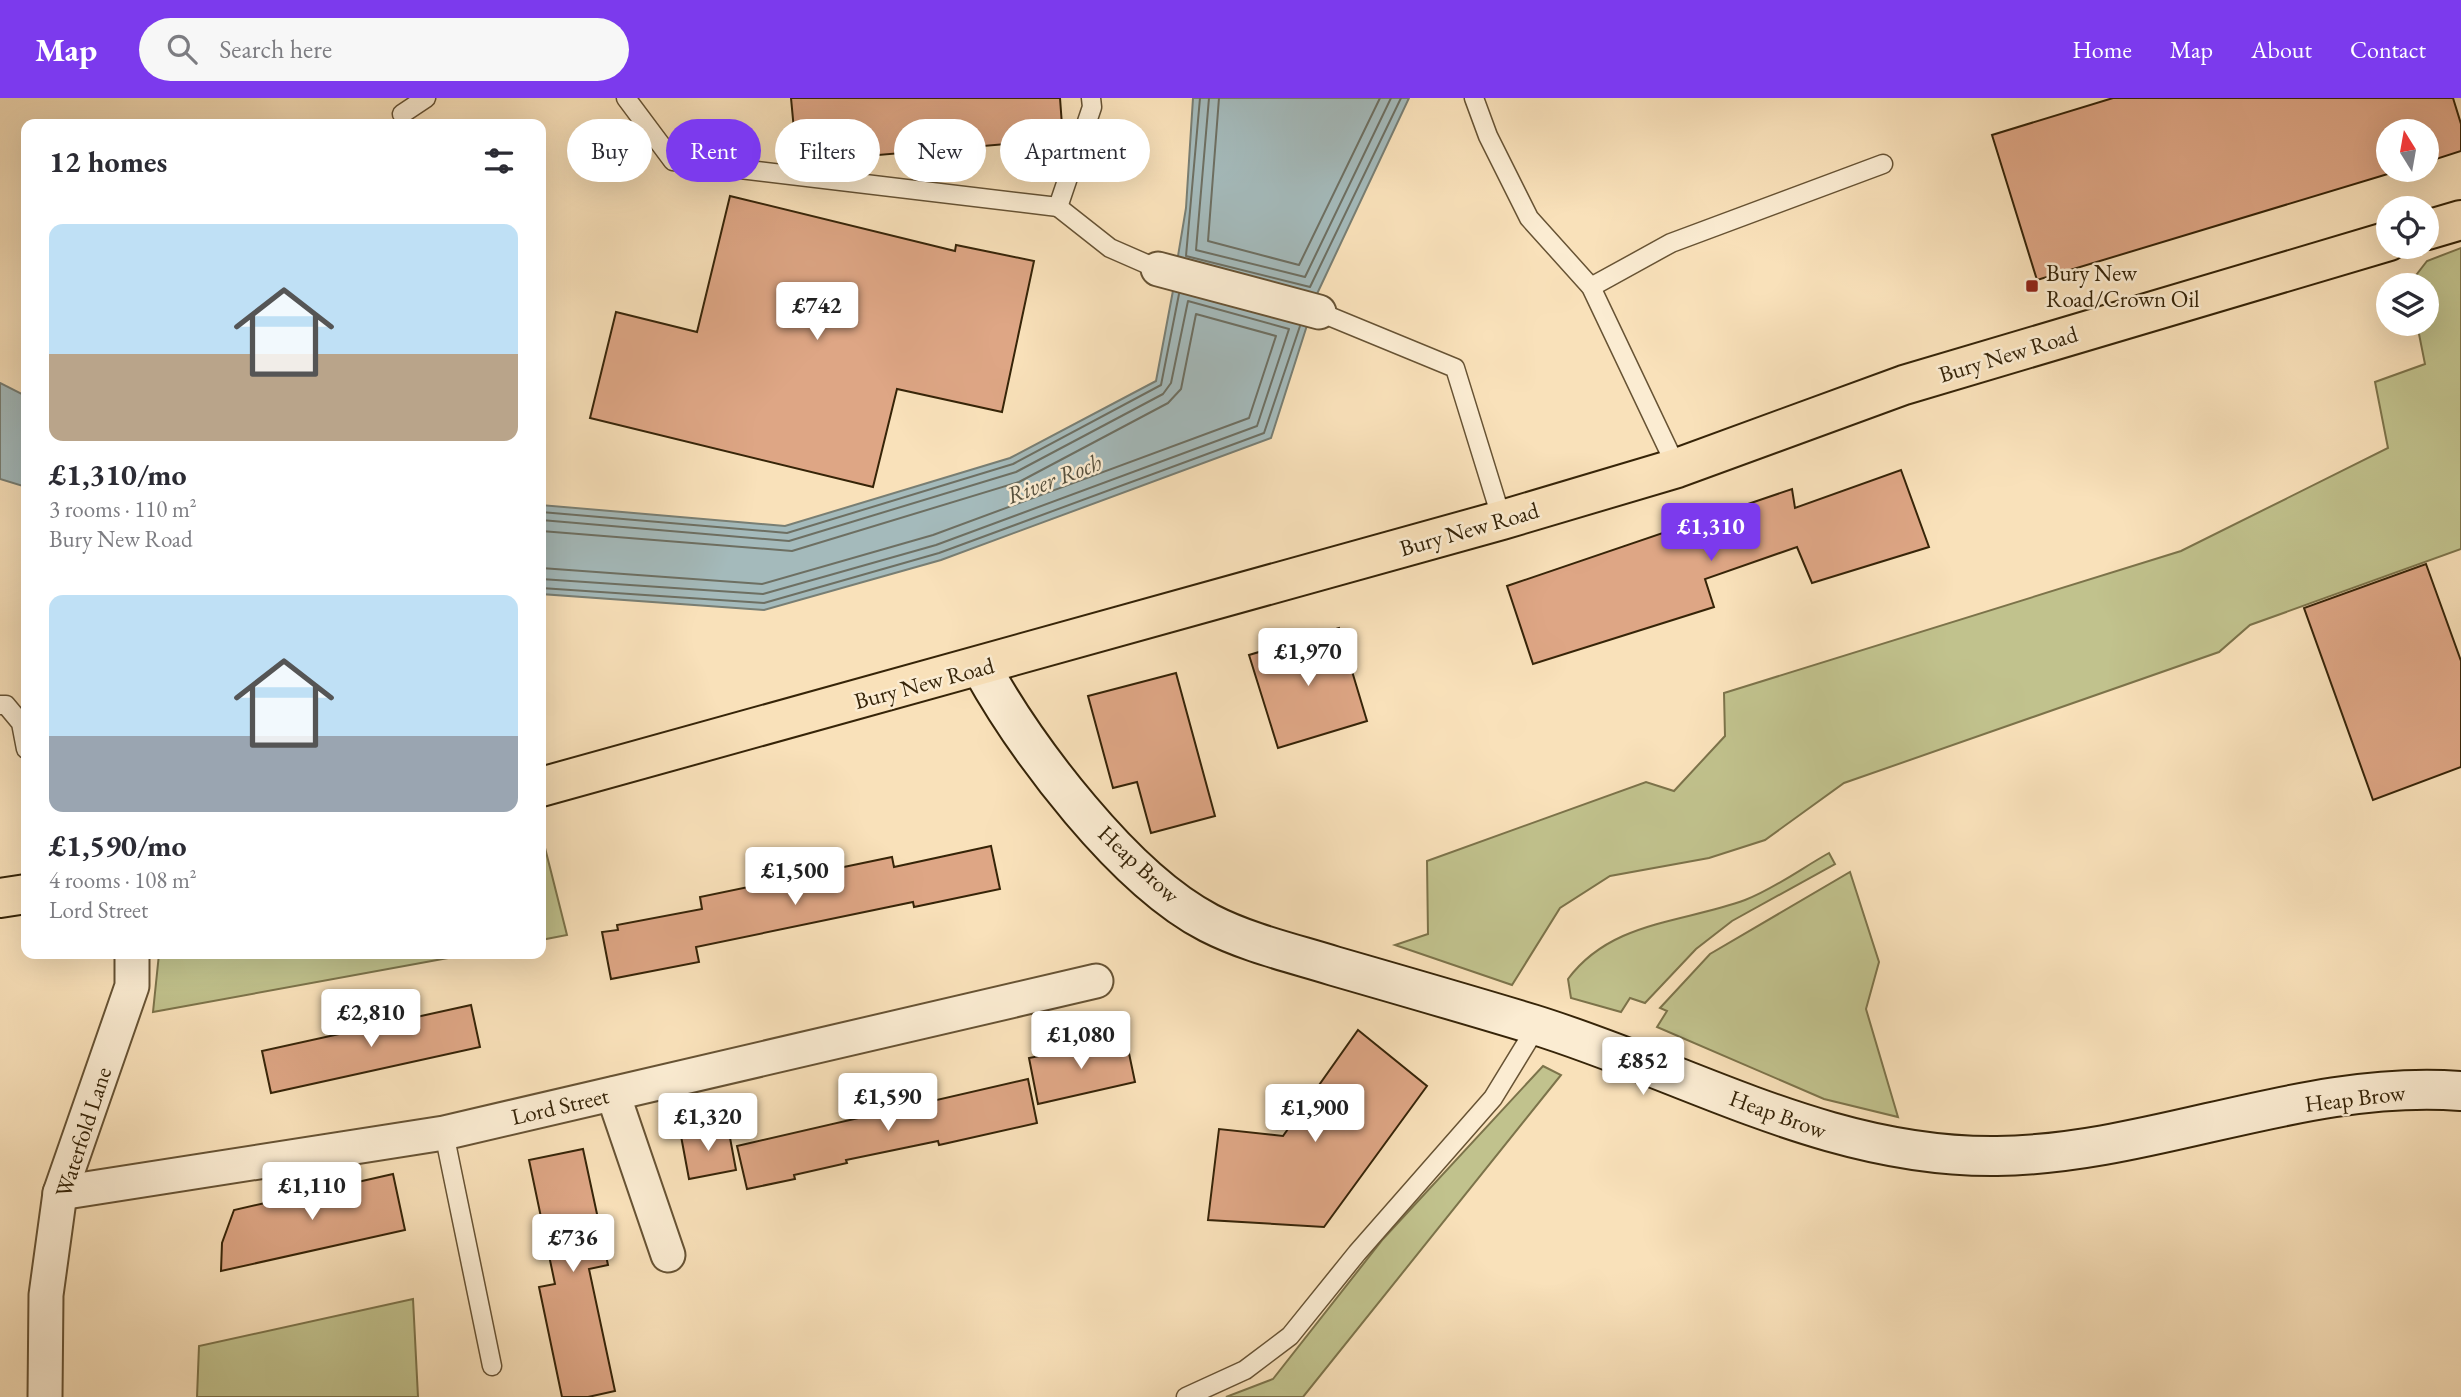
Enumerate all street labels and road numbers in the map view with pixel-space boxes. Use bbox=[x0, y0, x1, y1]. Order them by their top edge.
street label: Bury New Road bbox=[1935, 319, 2081, 389]
street label: Bury New Road bbox=[1396, 495, 1543, 563]
street label: Bury New Road bbox=[851, 650, 998, 716]
street label: Heap Brow bbox=[1092, 818, 1186, 910]
street label: Waterfold Lane bbox=[48, 1063, 118, 1201]
street label: Heap Brow bbox=[2303, 1077, 2407, 1119]
street label: Lord Street bbox=[508, 1080, 612, 1132]
street label: Heap Brow bbox=[1725, 1083, 1831, 1146]

